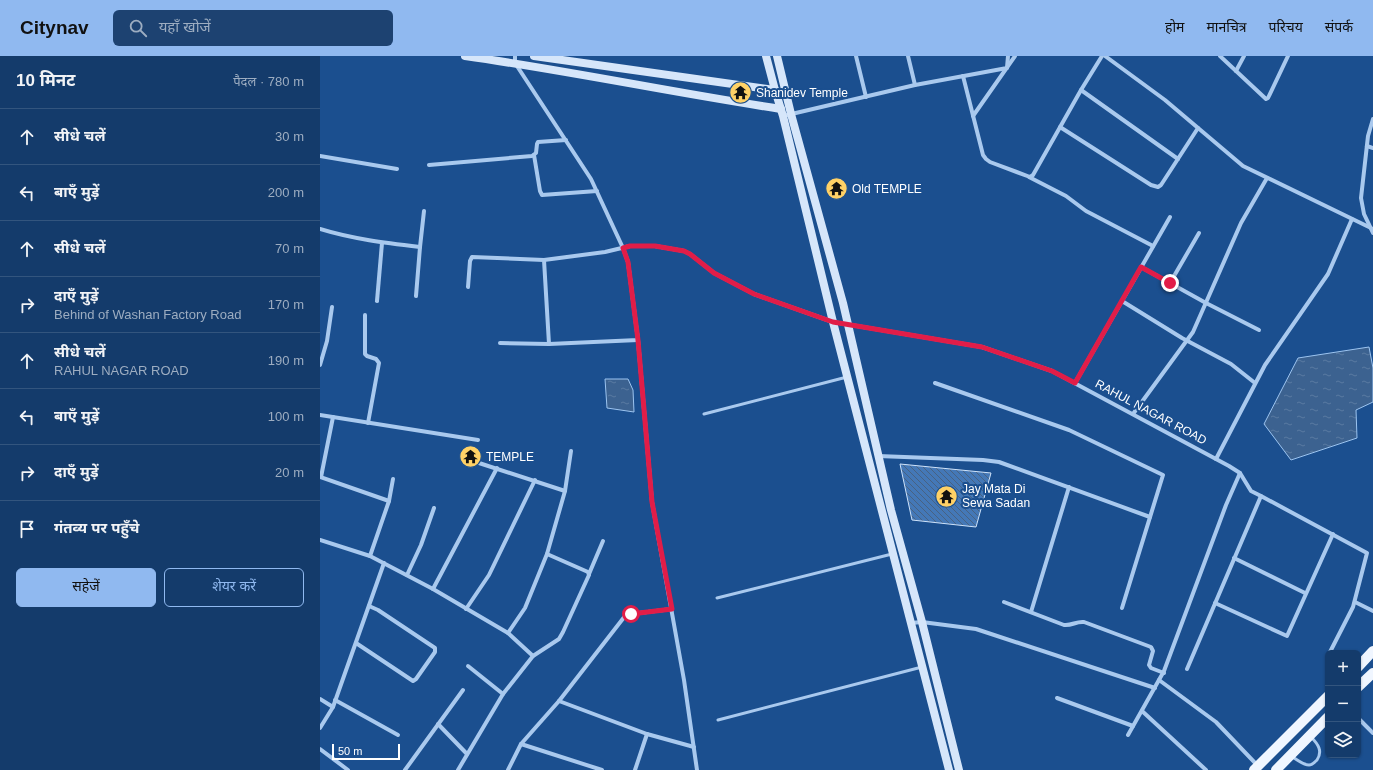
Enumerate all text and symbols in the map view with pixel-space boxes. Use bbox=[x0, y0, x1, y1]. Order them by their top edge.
search box bbox=[113, 10, 393, 46]
text: Citynav bbox=[20, 17, 89, 38]
icon: search bbox=[127, 17, 149, 39]
text: यहाँ खोजें bbox=[159, 18, 211, 35]
text: होम bbox=[1165, 19, 1184, 35]
text: मानचित्र bbox=[1206, 19, 1247, 35]
text: परिचय bbox=[1269, 19, 1303, 35]
text: संपर्क bbox=[1325, 19, 1353, 35]
text: 10 मिनट bbox=[16, 71, 75, 90]
text: पैदल · 780 m bbox=[233, 74, 304, 89]
temple icon: Shanidev Temple bbox=[727, 80, 753, 106]
place label: Shanidev Temple bbox=[756, 86, 848, 100]
icon: ahead bbox=[16, 126, 38, 148]
text: सीधे चलें bbox=[54, 127, 105, 144]
text: 30 m bbox=[275, 129, 304, 144]
temple icon: Old TEMPLE bbox=[823, 176, 849, 202]
icon: left bbox=[16, 182, 38, 204]
place label: Old TEMPLE bbox=[852, 182, 922, 196]
text: बाएँ मुड़ें bbox=[54, 183, 99, 200]
text: 200 m bbox=[268, 185, 304, 200]
icon: ahead bbox=[16, 238, 38, 260]
text: सीधे चलें bbox=[54, 239, 105, 256]
text: 70 m bbox=[275, 241, 304, 256]
route end bbox=[1161, 274, 1179, 292]
text: दाएँ मुड़ें bbox=[54, 287, 98, 304]
icon: right bbox=[16, 294, 38, 316]
text: 170 m bbox=[268, 297, 304, 312]
text: Behind of Washan Factory Road bbox=[54, 307, 241, 322]
text: सीधे चलें bbox=[54, 343, 105, 360]
icon: ahead bbox=[16, 350, 38, 372]
text: 190 m bbox=[268, 353, 304, 368]
text: RAHUL NAGAR ROAD bbox=[54, 363, 189, 378]
street label: RAHUL NAGAR ROAD bbox=[1093, 377, 1209, 447]
icon: left bbox=[16, 406, 38, 428]
text: बाएँ मुड़ें bbox=[54, 407, 99, 424]
text: 100 m bbox=[268, 409, 304, 424]
temple icon: TEMPLE bbox=[458, 444, 484, 470]
place label: TEMPLE bbox=[486, 450, 534, 464]
icon: right bbox=[16, 462, 38, 484]
text: दाएँ मुड़ें bbox=[54, 463, 98, 480]
text: 20 m bbox=[275, 465, 304, 480]
place label: Jay Mata Di Sewa Sadan bbox=[962, 482, 1030, 510]
temple icon: Jay Mata Di Sewa Sadan bbox=[933, 483, 959, 509]
icon: arrive bbox=[16, 518, 38, 540]
text: गंतव्य पर पहुँचे bbox=[54, 519, 139, 536]
button: सहेजें bbox=[16, 568, 156, 607]
button: शेयर करें bbox=[164, 568, 304, 607]
route start bbox=[622, 605, 640, 623]
map controls bbox=[1325, 650, 1361, 758]
button: + bbox=[1325, 650, 1361, 686]
button: − bbox=[1325, 686, 1361, 722]
button: layers bbox=[1325, 722, 1361, 758]
scale bar bbox=[332, 742, 400, 761]
text: 50 m bbox=[338, 745, 362, 757]

